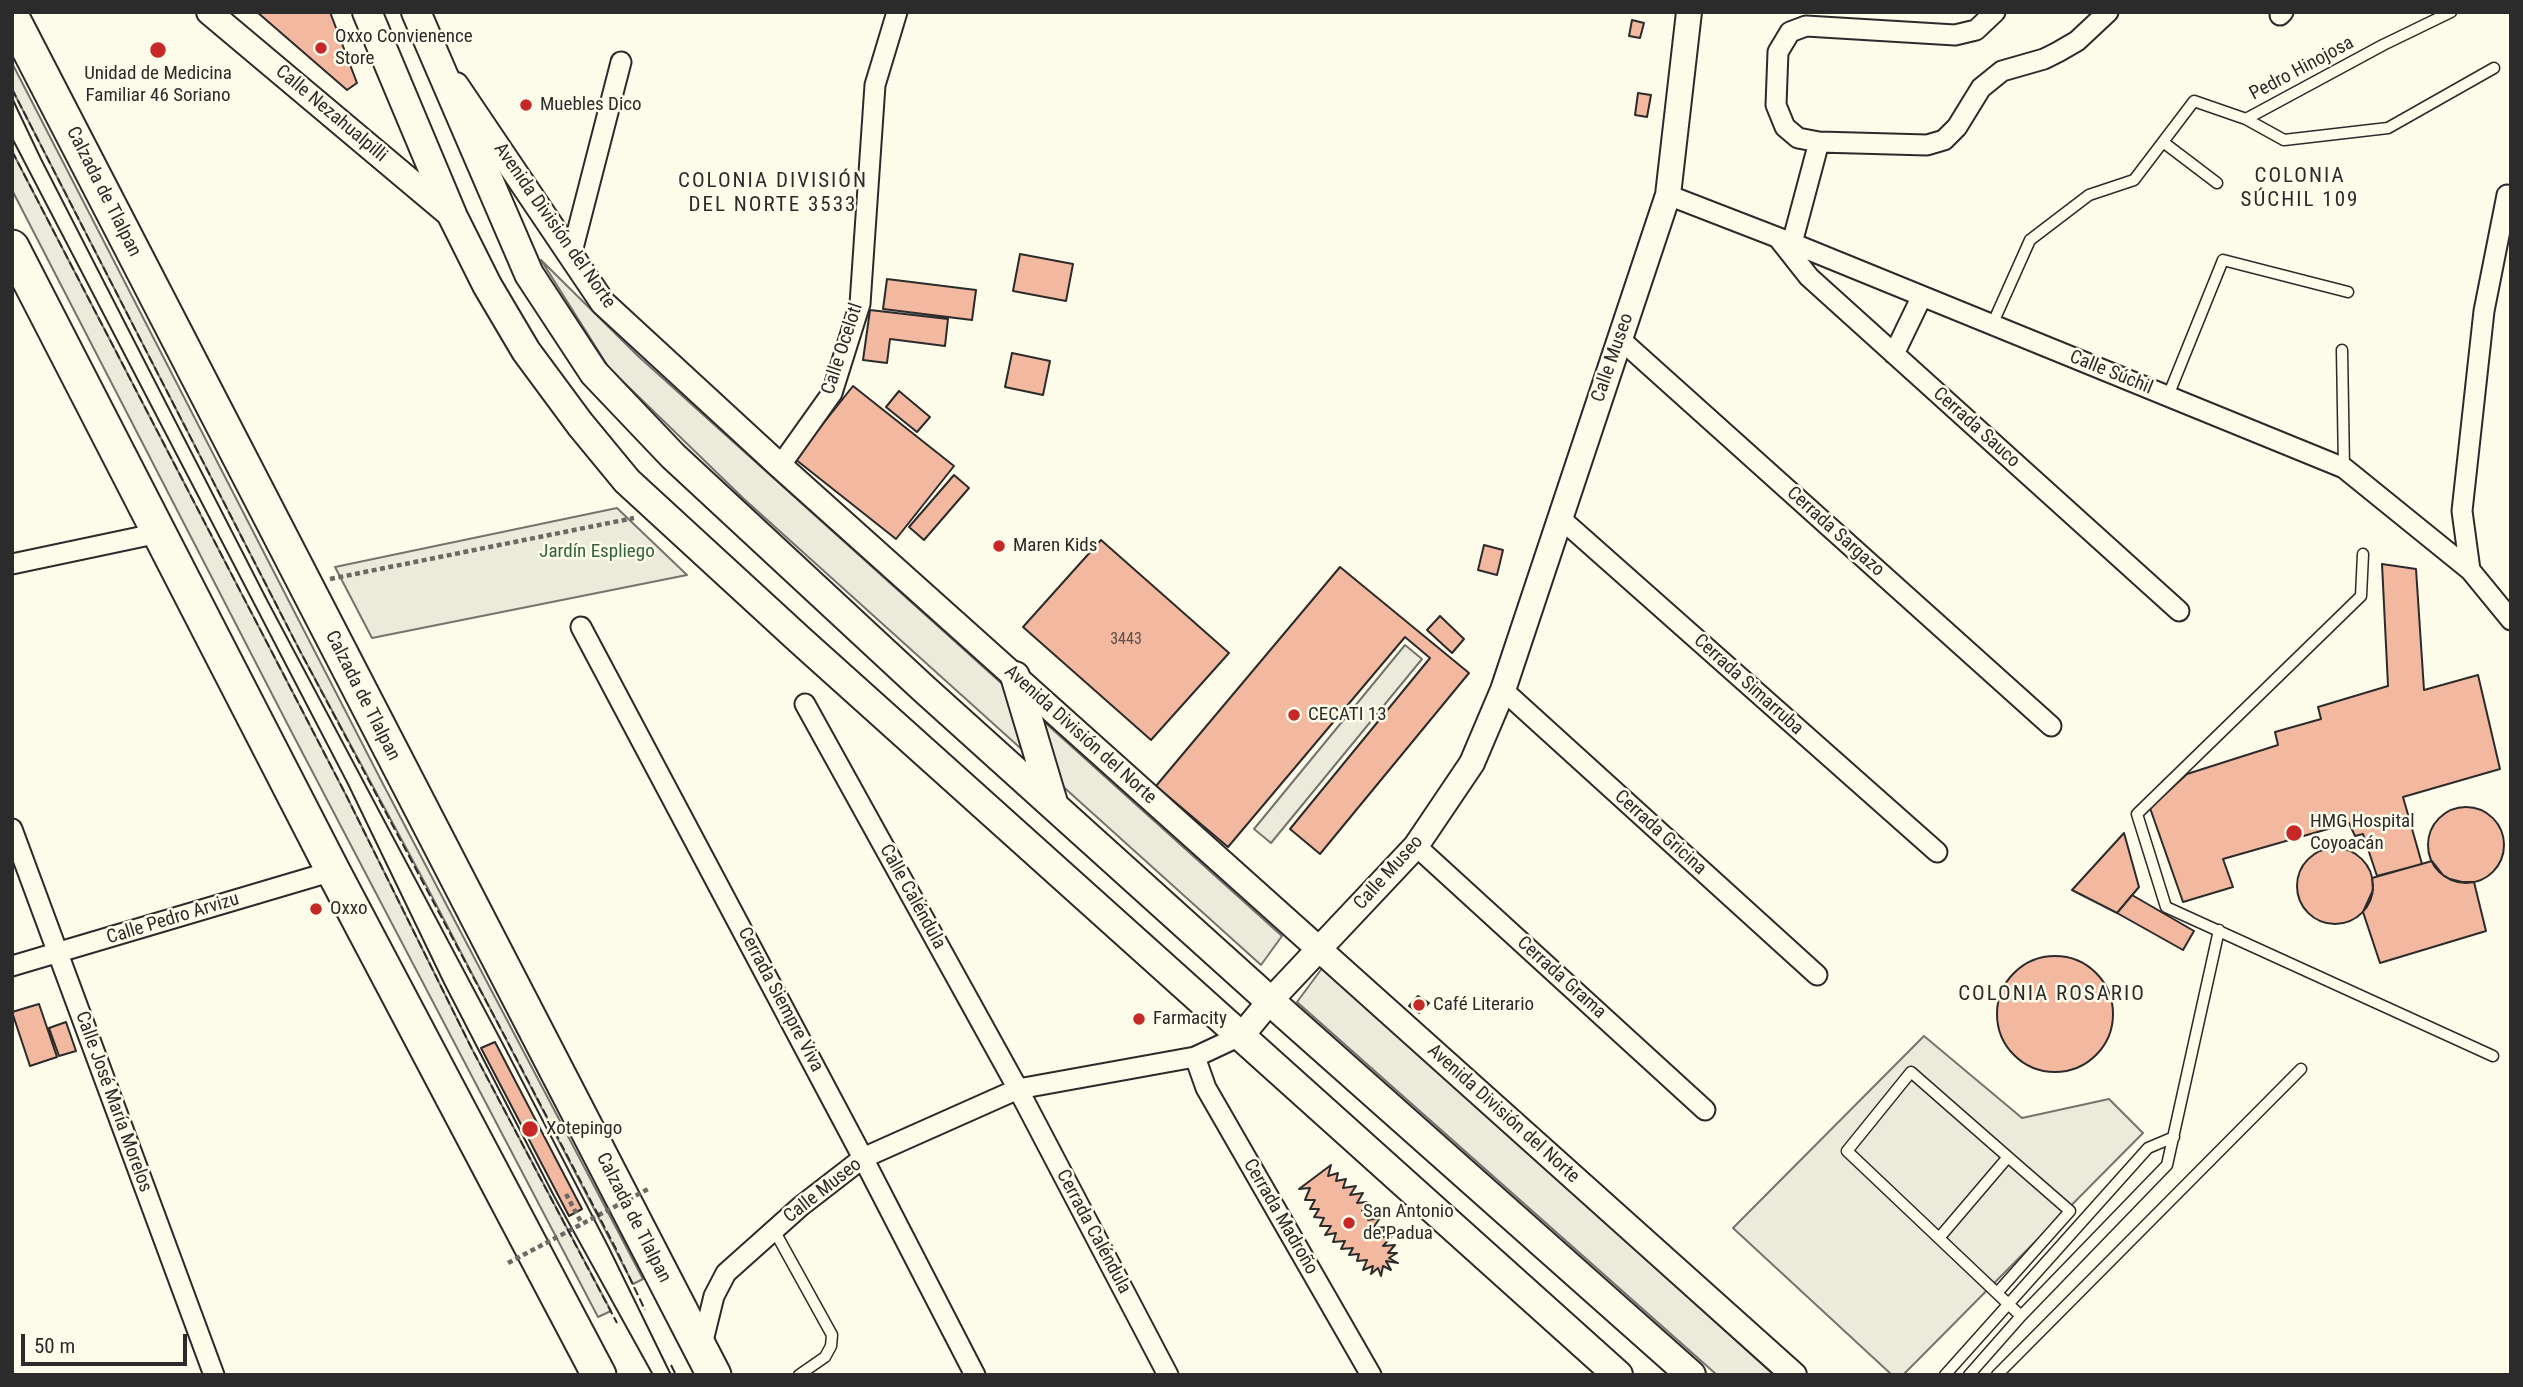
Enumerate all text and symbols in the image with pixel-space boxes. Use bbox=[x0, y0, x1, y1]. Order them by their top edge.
place label: Oxxo Convienence Store bbox=[335, 26, 473, 70]
street label: Pedro Hinojosa bbox=[2246, 32, 2358, 106]
marker: Unidad de Medicina Familiar 46 Soriano bbox=[148, 40, 168, 60]
marker: Oxxo Convienence Store bbox=[313, 40, 329, 56]
street label: Calle Nezahualpilli bbox=[271, 61, 391, 167]
place label: Unidad de Medicina Familiar 46 Soriano bbox=[84, 63, 232, 107]
place label: Muebles Dico bbox=[540, 94, 642, 116]
marker: Muebles Dico bbox=[518, 97, 534, 113]
street label: Calzada de Tlalpan bbox=[60, 123, 146, 261]
street label: Avenida División del Norte bbox=[488, 139, 620, 313]
district label: COLONIA SÚCHIL 109 bbox=[2242, 164, 2358, 214]
district label: COLONIA DIVISIÓN DEL NORTE 3533 bbox=[680, 169, 866, 219]
street label: Calle Ocelotl bbox=[818, 300, 868, 398]
street label: Calle Museo bbox=[1587, 311, 1639, 405]
street label: Calle Súchil bbox=[2066, 346, 2156, 400]
street label: Cerrada Sauco bbox=[1928, 383, 2024, 473]
street label: Cerrada Sargazo bbox=[1781, 482, 1889, 582]
place label: Maren Kids bbox=[1013, 535, 1097, 557]
marker: Maren Kids bbox=[991, 538, 1007, 554]
park label: Jardín Espliego bbox=[539, 541, 655, 563]
street label: Calzada de Tlalpan bbox=[319, 627, 405, 765]
house number: 3443 bbox=[1110, 630, 1142, 650]
street label: Cerrada Simarruba bbox=[1688, 630, 1808, 740]
street label: Avenida División del Norte bbox=[999, 661, 1161, 809]
place label: CECATI 13 bbox=[1308, 704, 1387, 726]
marker: CECATI 13 bbox=[1286, 707, 1302, 723]
street label: Cerrada Gricina bbox=[1609, 786, 1711, 880]
place label: HMG Hospital Coyoacán bbox=[2310, 811, 2415, 855]
marker: HMG Hospital Coyoacán bbox=[2284, 823, 2304, 843]
street label: Calle Museo bbox=[1350, 831, 1428, 915]
street label: Calle Caléndula bbox=[874, 841, 950, 953]
street label: Calle Pedro Arvizu bbox=[104, 888, 242, 950]
place label: Oxxo bbox=[330, 898, 367, 920]
marker: Oxxo bbox=[308, 901, 324, 917]
street label: Cerrada Siempre Viva bbox=[732, 924, 828, 1076]
street label: Cerrada Grama bbox=[1512, 932, 1610, 1024]
district label: COLONIA ROSARIO bbox=[1960, 982, 2144, 1008]
place label: Café Literario bbox=[1433, 994, 1534, 1016]
marker: Café Literario bbox=[1411, 997, 1427, 1013]
place label: Farmacity bbox=[1153, 1008, 1227, 1030]
street label: Calle José María Morelos bbox=[70, 1009, 156, 1195]
marker: Farmacity bbox=[1131, 1011, 1147, 1027]
street label: Avenida División del Norte bbox=[1422, 1040, 1584, 1188]
place label: Xotepingo bbox=[546, 1118, 622, 1140]
marker: Xotepingo bbox=[520, 1119, 540, 1139]
street label: Calzada de Tlalpan bbox=[590, 1149, 676, 1287]
street label: Calle Museo bbox=[780, 1154, 866, 1228]
street label: Cerrada Madroño bbox=[1238, 1155, 1322, 1279]
street label: Cerrada Caléndula bbox=[1051, 1166, 1135, 1298]
place label: San Antonio de Padua bbox=[1363, 1201, 1454, 1245]
marker: San Antonio de Padua bbox=[1341, 1215, 1357, 1231]
scale bar bbox=[24, 1320, 191, 1364]
text: 50 m bbox=[34, 1334, 75, 1358]

